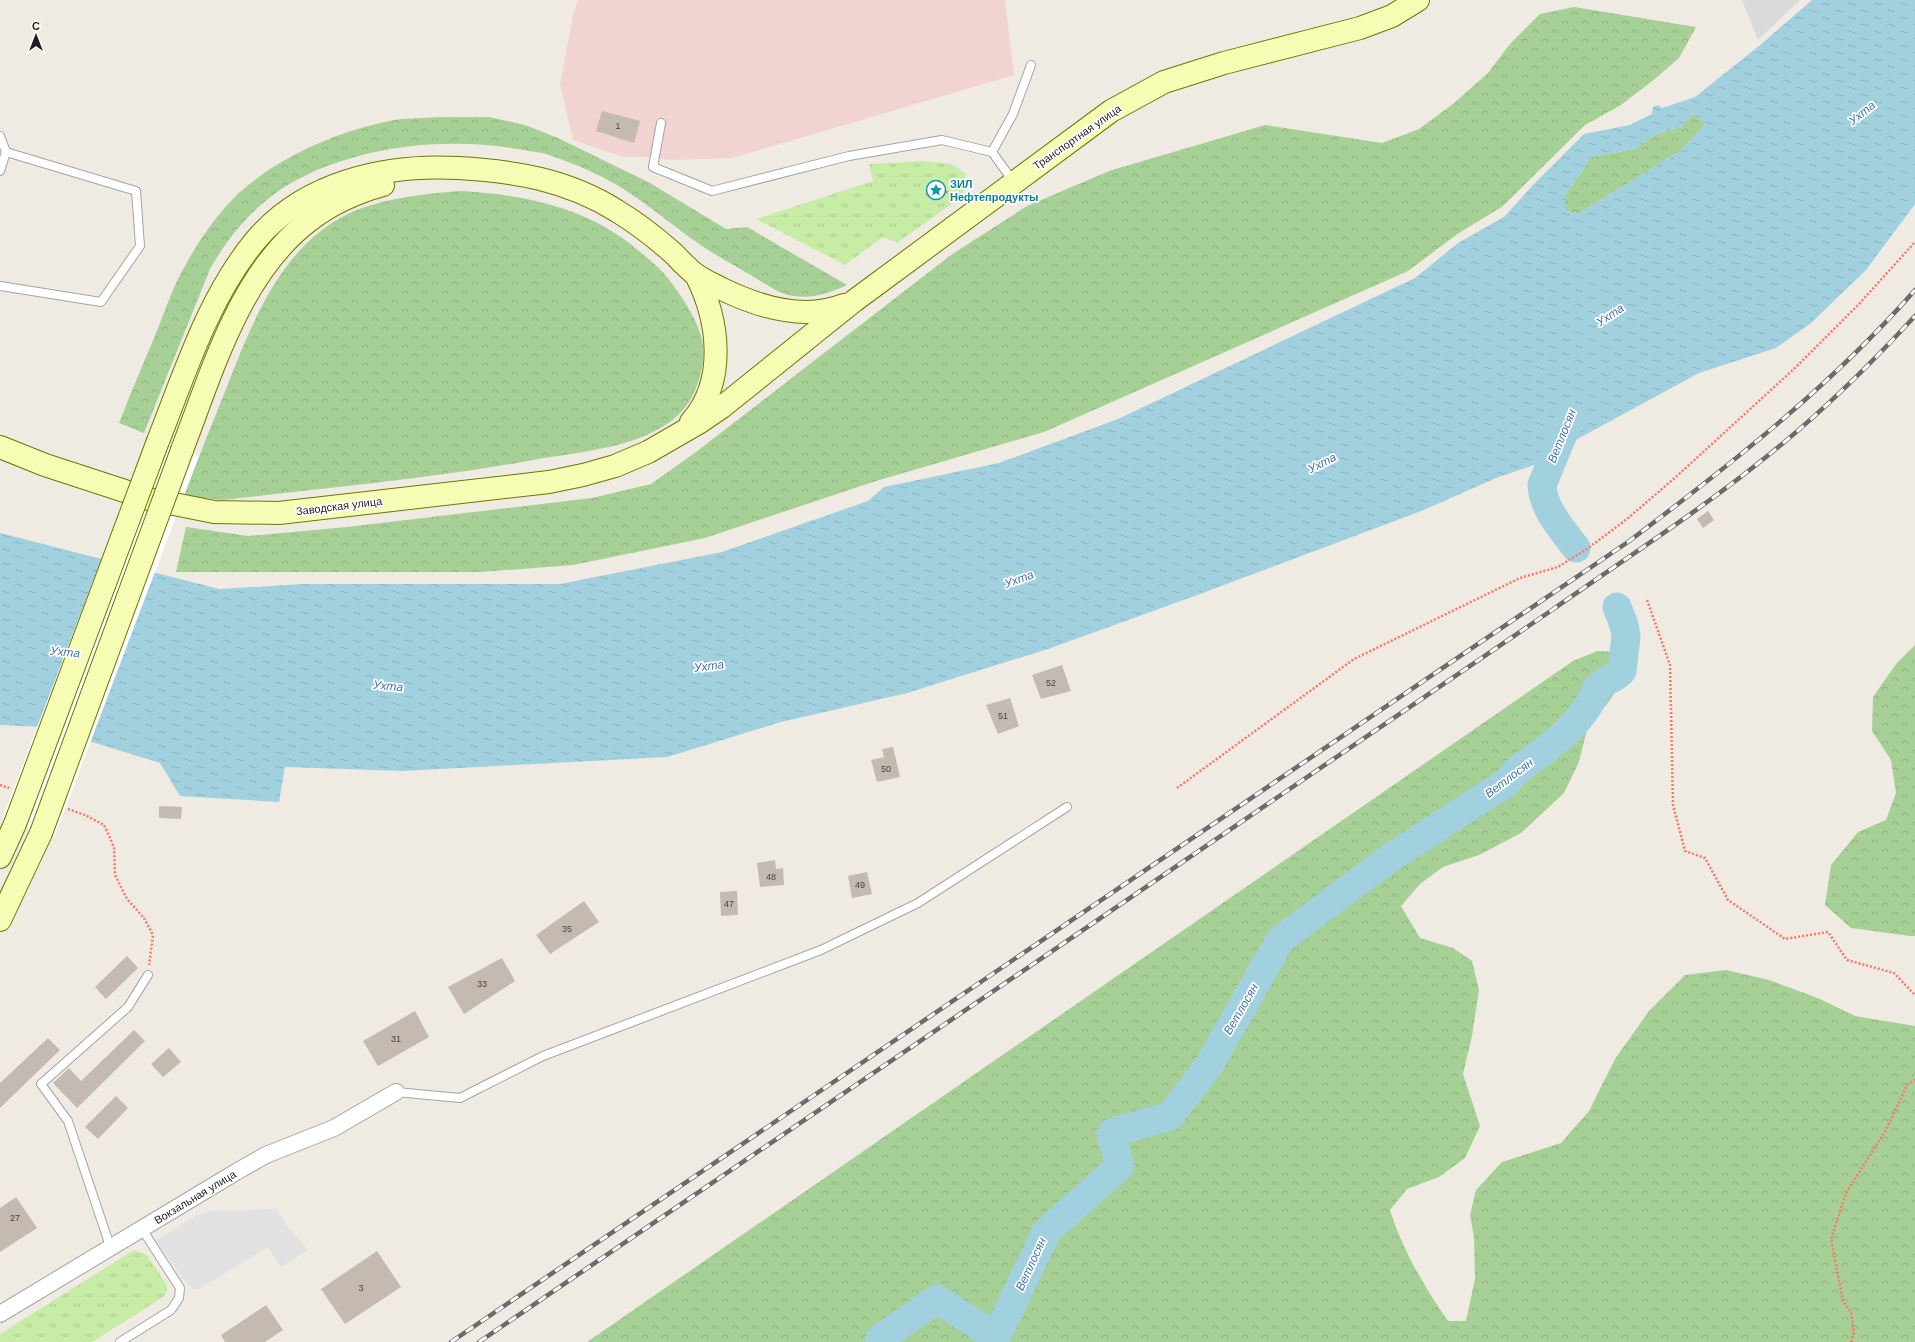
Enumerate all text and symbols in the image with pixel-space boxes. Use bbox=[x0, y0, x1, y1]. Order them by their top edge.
north arrow bbox=[16, 16, 56, 56]
text: С bbox=[32, 20, 40, 32]
water label: Ухта bbox=[1845, 98, 1878, 129]
street label: Транспортная улица bbox=[1031, 102, 1124, 172]
house number: 1 bbox=[615, 121, 621, 131]
place label: ЗИЛ Нефтепродукты bbox=[950, 178, 1039, 203]
place icon: ЗИЛ Нефтепродукты bbox=[925, 179, 947, 201]
water label: Ухта bbox=[1593, 301, 1627, 330]
water label: Ветлосян bbox=[1545, 407, 1579, 465]
water label: Ухта bbox=[1305, 450, 1339, 477]
street label: Заводская улица bbox=[295, 495, 384, 517]
water label: Ухта bbox=[1002, 567, 1036, 591]
water label: Ухта bbox=[48, 643, 81, 661]
water label: Ухта bbox=[692, 657, 725, 675]
water label: Ухта bbox=[371, 677, 404, 695]
house number: 52 bbox=[1046, 678, 1056, 688]
house number: 51 bbox=[998, 711, 1008, 721]
water label: Ветлосян bbox=[1482, 755, 1536, 801]
house number: 50 bbox=[881, 764, 891, 774]
house number: 48 bbox=[766, 872, 776, 882]
house number: 49 bbox=[855, 880, 865, 890]
house number: 47 bbox=[724, 899, 734, 909]
house number: 35 bbox=[562, 924, 572, 934]
house number: 33 bbox=[477, 979, 487, 989]
water label: Ветлосян bbox=[1221, 981, 1261, 1037]
house number: 31 bbox=[391, 1034, 401, 1044]
street label: Вокзальная улица bbox=[152, 1167, 239, 1226]
house number: 27 bbox=[10, 1213, 20, 1223]
water label: Ветлосян bbox=[1013, 1235, 1049, 1293]
house number: 3 bbox=[358, 1283, 364, 1293]

